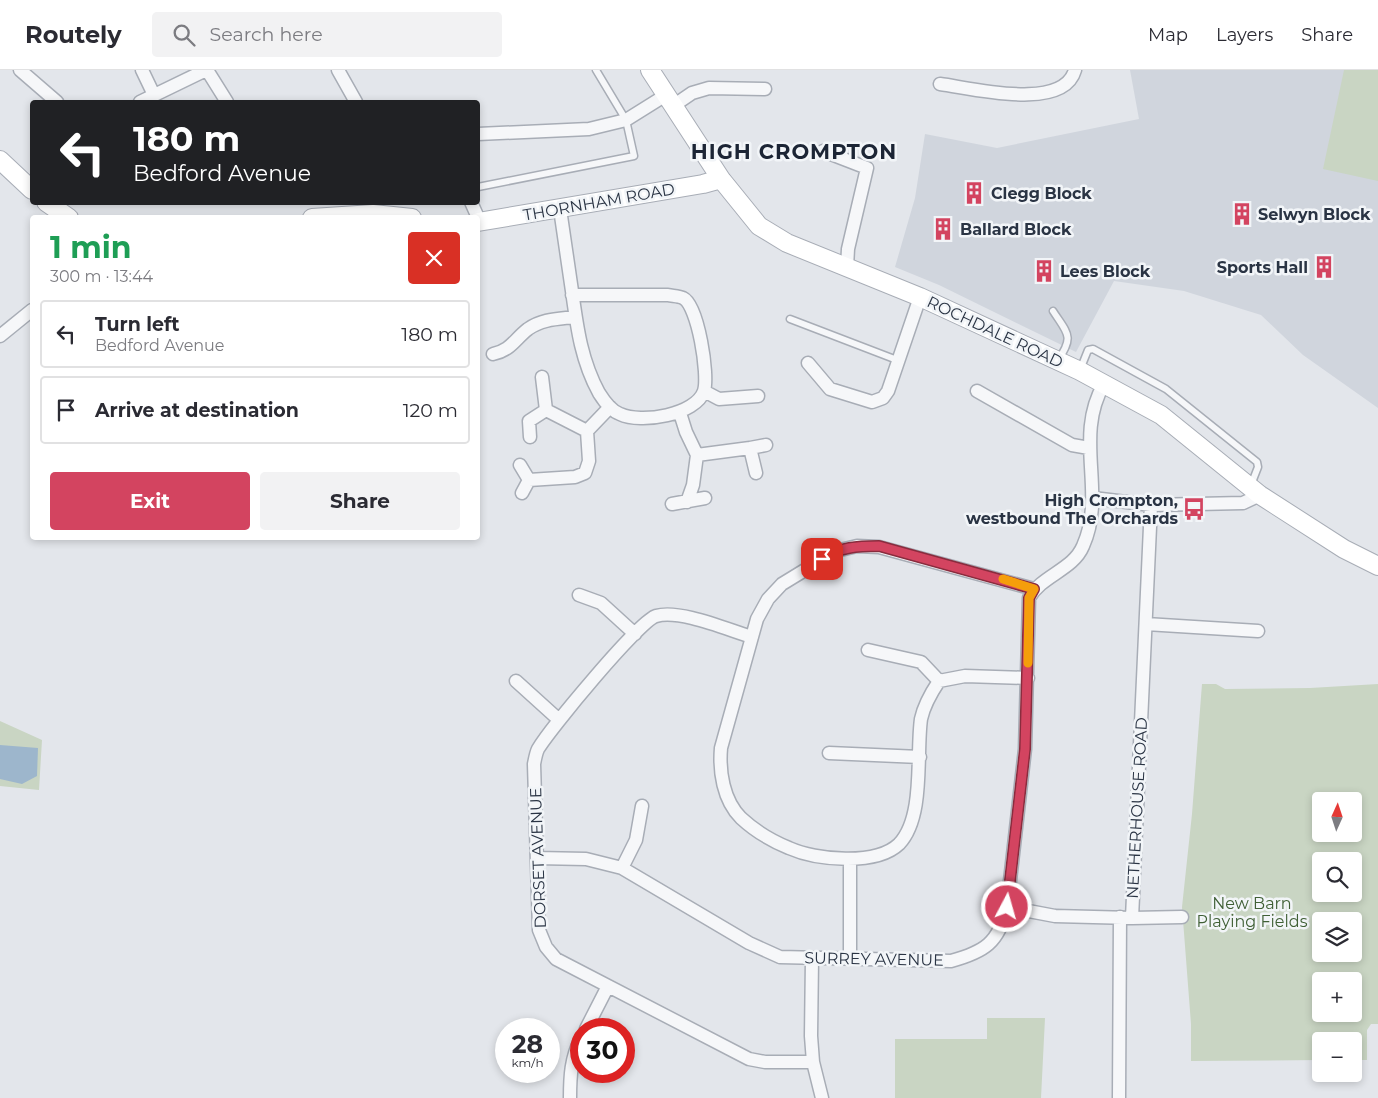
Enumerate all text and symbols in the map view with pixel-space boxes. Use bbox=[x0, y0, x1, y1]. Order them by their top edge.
search box bbox=[152, 12, 502, 57]
text: Routely bbox=[25, 20, 122, 49]
icon: search bbox=[170, 21, 198, 49]
text: Search here bbox=[210, 23, 323, 46]
text: Map bbox=[1148, 24, 1188, 46]
text: Layers bbox=[1216, 24, 1273, 46]
text: Share bbox=[1301, 24, 1353, 46]
text: 180 m bbox=[133, 117, 240, 160]
icon: left bbox=[50, 120, 115, 185]
district label: HIGH CROMPTON bbox=[691, 139, 897, 164]
text: Bedford Avenue bbox=[133, 160, 311, 187]
street label: THORNHAM ROAD bbox=[522, 179, 676, 225]
building icon: Clegg Block bbox=[961, 180, 987, 206]
place label: Clegg Block bbox=[991, 184, 1092, 203]
building icon: Selwyn Block bbox=[1229, 201, 1255, 227]
place label: Selwyn Block bbox=[1258, 205, 1371, 224]
building icon: Ballard Block bbox=[930, 216, 956, 242]
place label: Ballard Block bbox=[960, 220, 1072, 239]
text: 1 min bbox=[50, 229, 131, 266]
button: close bbox=[408, 232, 460, 284]
building icon: Sports Hall bbox=[1311, 254, 1337, 280]
building icon: Lees Block bbox=[1031, 258, 1057, 284]
place label: Sports Hall bbox=[1217, 258, 1308, 277]
place label: Lees Block bbox=[1060, 262, 1151, 281]
text: 300 m · 13:44 bbox=[50, 267, 153, 286]
street label: ROCHDALE ROAD bbox=[924, 292, 1066, 372]
text: Turn left bbox=[95, 313, 180, 336]
icon: left bbox=[52, 320, 80, 348]
text: 180 m bbox=[401, 323, 458, 346]
text: Bedford Avenue bbox=[95, 336, 225, 355]
icon: arrive bbox=[52, 396, 80, 424]
text: Arrive at destination bbox=[95, 399, 299, 422]
text: 120 m bbox=[403, 399, 458, 422]
button: Exit bbox=[50, 472, 250, 530]
button: Share bbox=[260, 472, 460, 530]
place label: High Crompton, westbound The Orchards bbox=[966, 491, 1178, 528]
bus stop icon: High Crompton, westbound The Orchards bbox=[1181, 496, 1207, 522]
pin bbox=[801, 538, 843, 580]
icon: arrive bbox=[808, 545, 836, 573]
street label: NETHERHOUSE ROAD bbox=[1123, 717, 1151, 899]
street label: DORSET AVENUE bbox=[526, 787, 550, 929]
north arrow bbox=[1312, 792, 1362, 842]
map controls bbox=[1312, 792, 1362, 1082]
button: search bbox=[1312, 852, 1362, 902]
position arrow bbox=[980, 880, 1032, 932]
park label: New Barn Playing Fields bbox=[1197, 894, 1308, 931]
button: layers bbox=[1312, 912, 1362, 962]
street label: SURREY AVENUE bbox=[804, 948, 944, 970]
button: + bbox=[1312, 972, 1362, 1022]
speed limit sign: 30 bbox=[570, 1018, 635, 1083]
text: 28 bbox=[512, 1029, 543, 1059]
button: − bbox=[1312, 1032, 1362, 1082]
text: km/h bbox=[511, 1055, 544, 1070]

